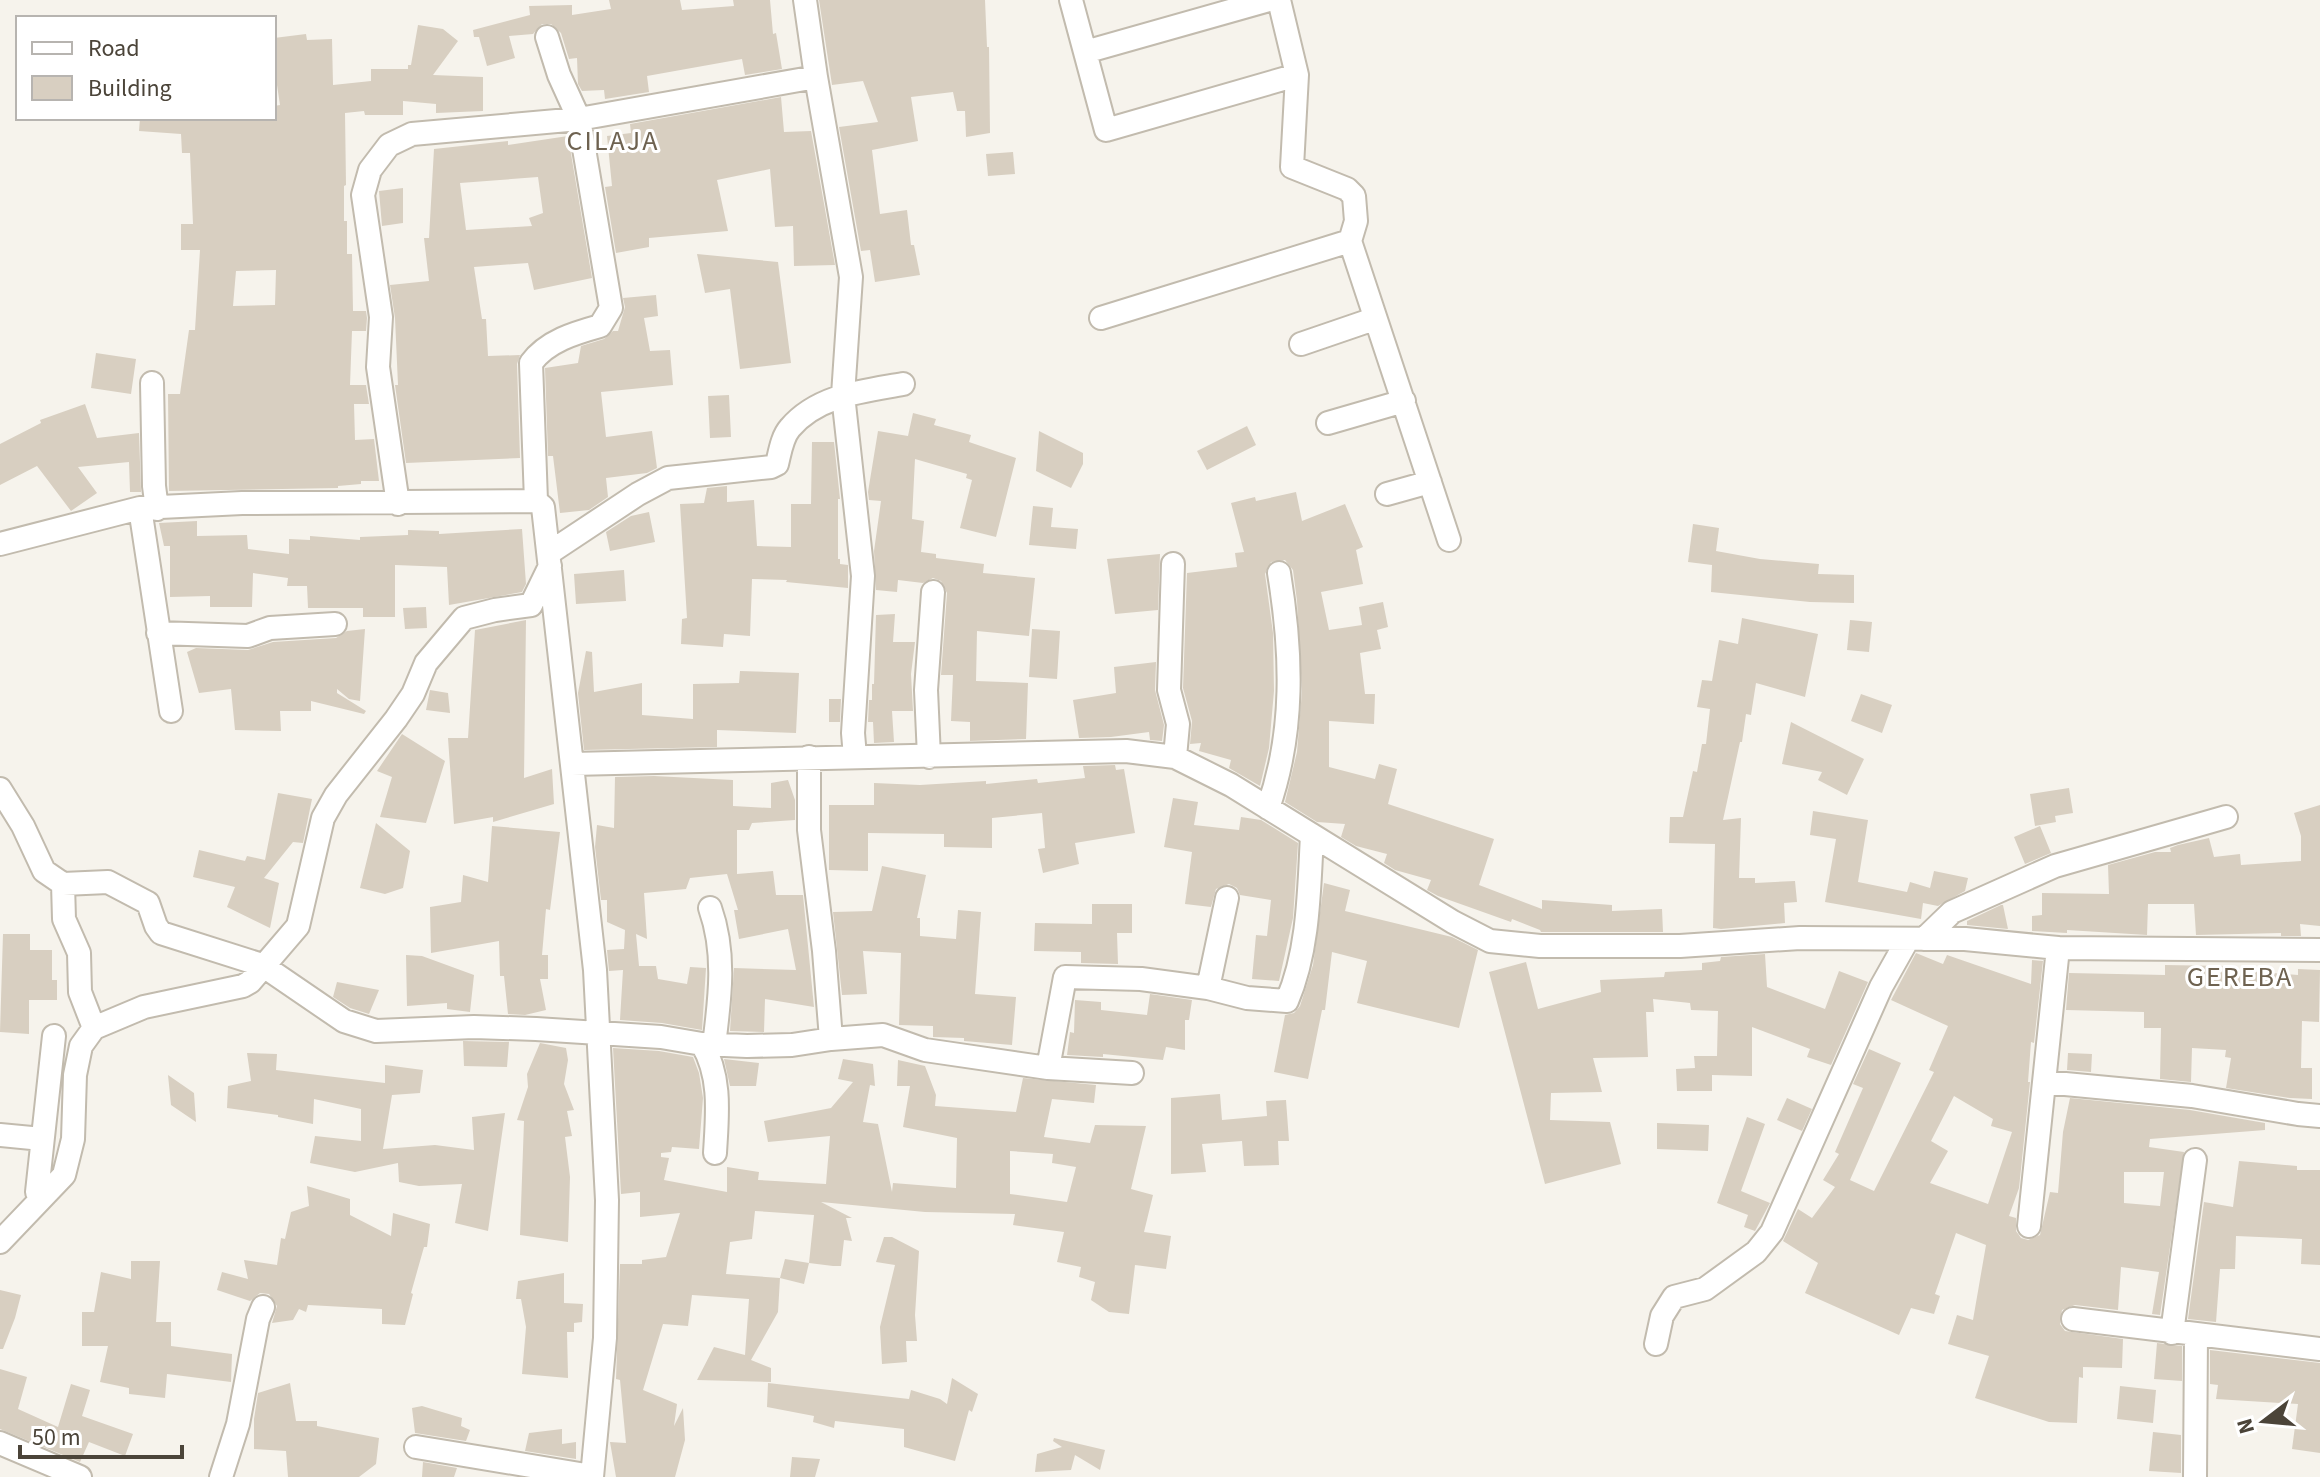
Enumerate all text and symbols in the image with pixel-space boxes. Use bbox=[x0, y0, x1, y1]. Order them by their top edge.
legend bbox=[16, 16, 276, 120]
text: Road bbox=[88, 31, 140, 66]
text: Building bbox=[88, 71, 172, 106]
district label: CILAJA bbox=[567, 121, 659, 161]
district label: GEREBA bbox=[2187, 957, 2293, 997]
north arrow bbox=[2224, 1381, 2304, 1461]
scale bar bbox=[20, 1409, 182, 1459]
text: N bbox=[2228, 1415, 2263, 1438]
text: 50 m bbox=[32, 1420, 81, 1455]

